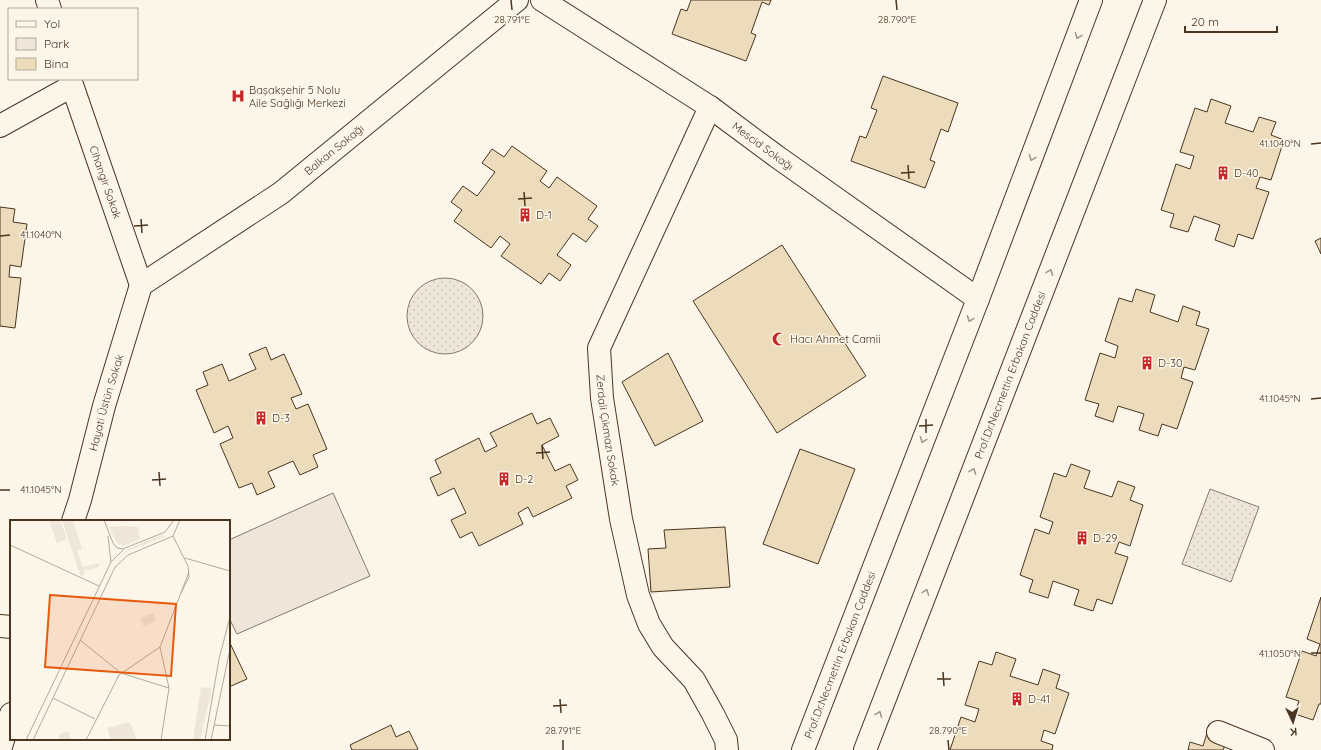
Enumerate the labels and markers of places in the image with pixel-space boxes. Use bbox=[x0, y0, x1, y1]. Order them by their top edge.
place label: Başakşehir 5 Nolu Aile Sağlığı Merkezi bbox=[249, 83, 346, 110]
hospital icon: Başakşehir 5 Nolu Aile Sağlığı Merkezi bbox=[230, 88, 246, 104]
building icon: D-40 bbox=[1215, 165, 1231, 181]
place label: D-40 bbox=[1234, 166, 1259, 180]
building icon: D-1 bbox=[517, 207, 533, 223]
place label: D-1 bbox=[536, 208, 552, 222]
mosque icon: Hacı Ahmet Camii bbox=[771, 331, 787, 347]
place label: Hacı Ahmet Camii bbox=[790, 332, 881, 346]
building icon: D-30 bbox=[1139, 355, 1155, 371]
place label: D-30 bbox=[1158, 356, 1183, 370]
building icon: D-3 bbox=[253, 410, 269, 426]
place label: D-3 bbox=[272, 411, 290, 425]
building icon: D-2 bbox=[496, 471, 512, 487]
place label: D-2 bbox=[515, 472, 533, 486]
building icon: D-29 bbox=[1074, 530, 1090, 546]
place label: D-29 bbox=[1093, 531, 1117, 545]
building icon: D-41 bbox=[1009, 691, 1025, 707]
place label: D-41 bbox=[1028, 692, 1050, 706]

